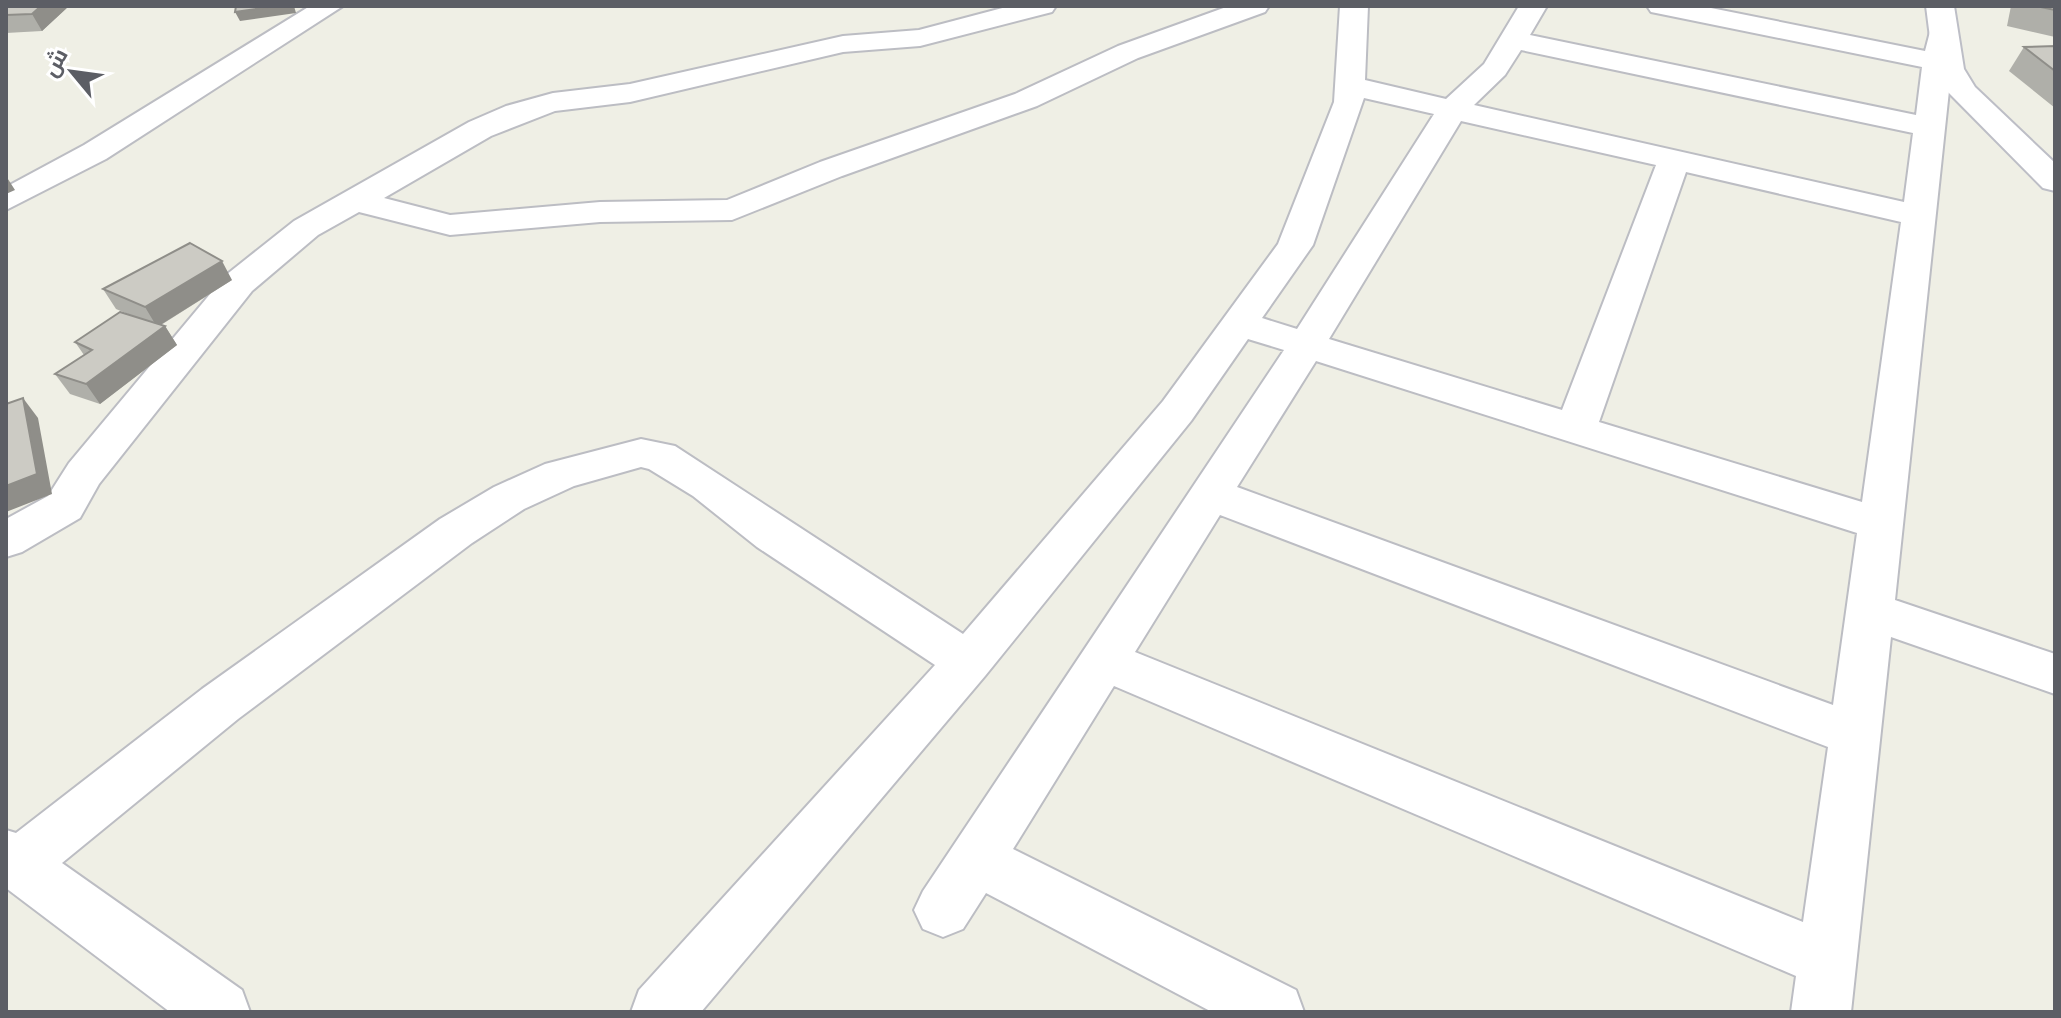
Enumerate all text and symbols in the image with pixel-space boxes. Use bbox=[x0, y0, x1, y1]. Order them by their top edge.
north arrow bbox=[32, 32, 112, 112]
text: ش bbox=[37, 44, 74, 81]

